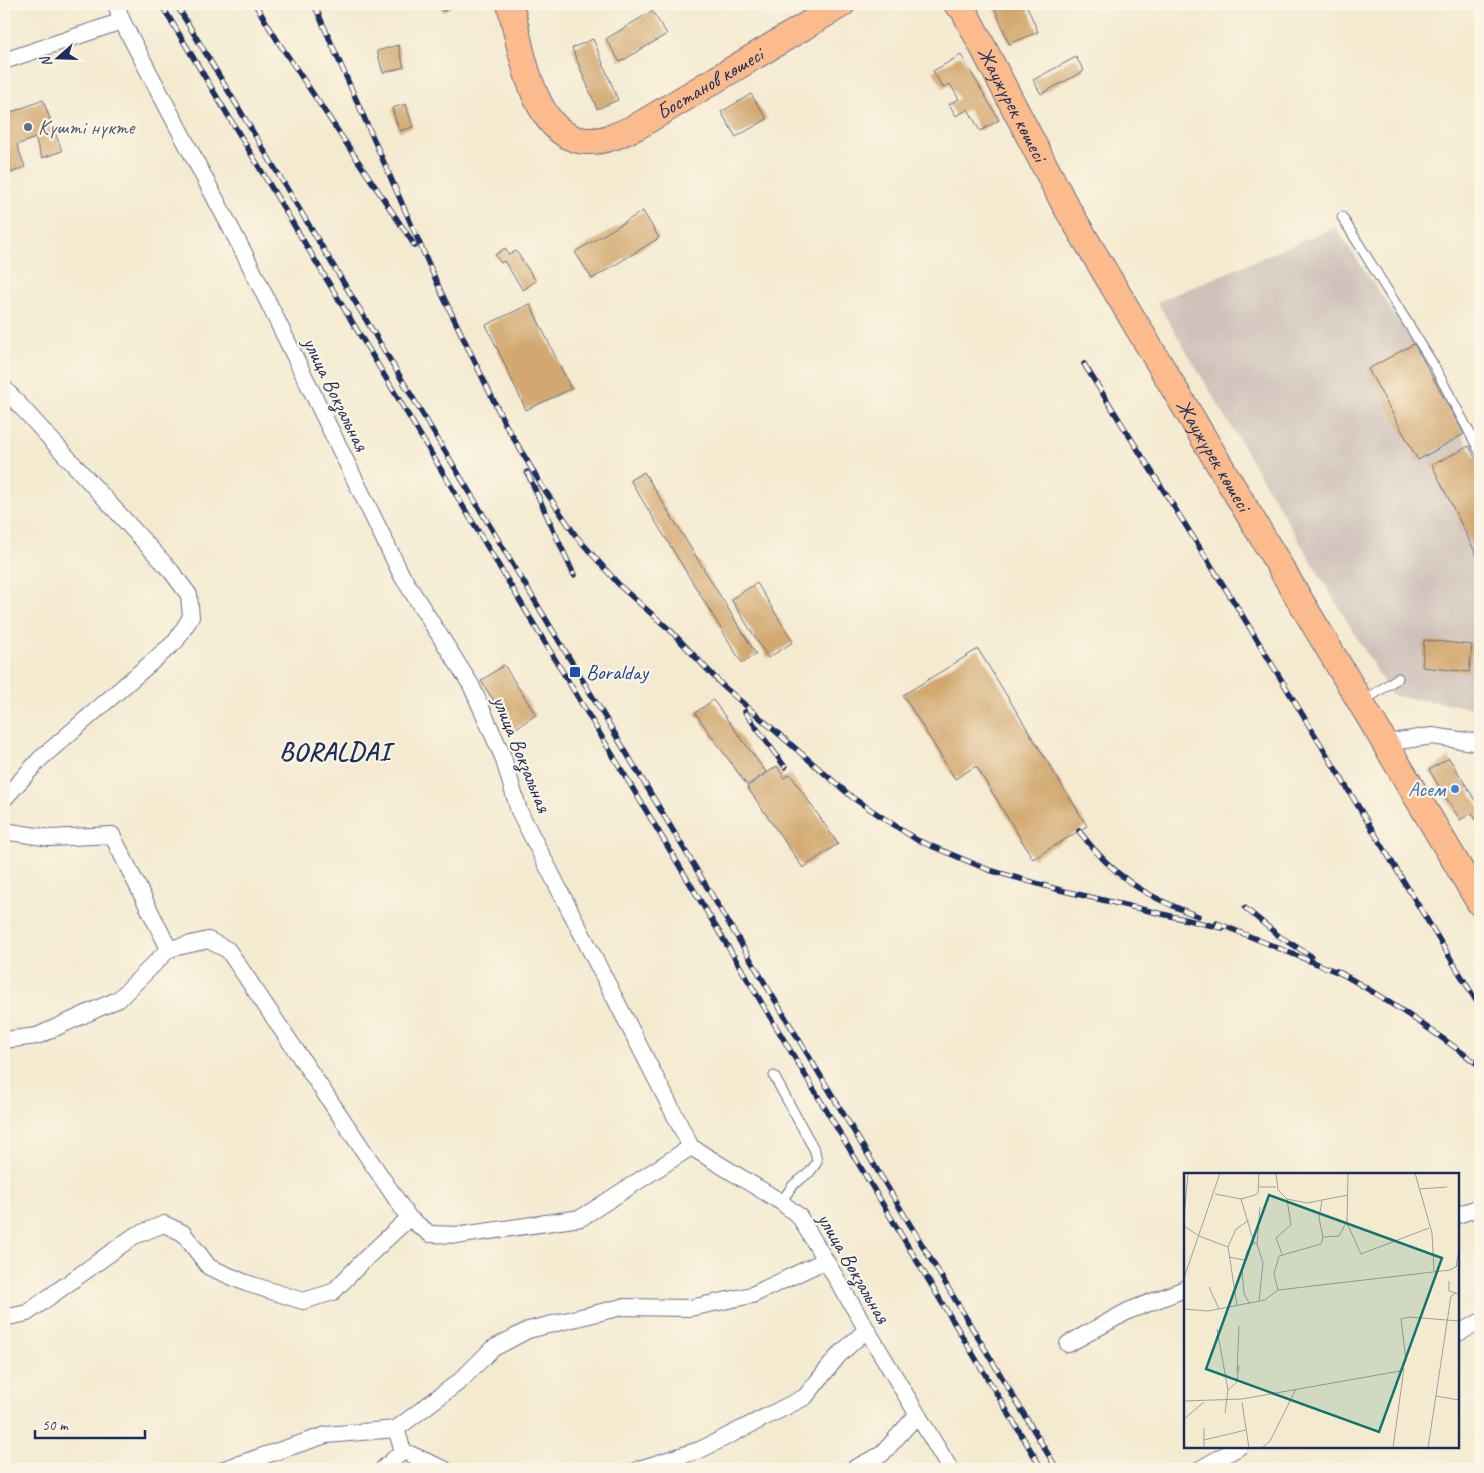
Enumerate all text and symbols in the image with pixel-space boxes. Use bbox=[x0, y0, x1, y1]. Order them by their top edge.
north arrow bbox=[32, 32, 82, 82]
street label: Бостанов көшесі bbox=[651, 40, 770, 125]
street label: Жаужүрек көшесі bbox=[972, 42, 1054, 168]
text: N bbox=[36, 53, 56, 69]
place label: Күшті нүкте bbox=[38, 114, 137, 140]
marker: Күшті нүкте bbox=[22, 121, 34, 133]
street label: улица Вокзальная bbox=[295, 331, 375, 457]
street label: Жаужүрек көшесі bbox=[1170, 394, 1259, 519]
place label: Boralday bbox=[586, 659, 650, 685]
marker: Boralday bbox=[568, 665, 582, 679]
street label: улица Вокзальная bbox=[485, 690, 558, 818]
district label: BORALDAI bbox=[279, 735, 396, 768]
place label: Асем bbox=[1408, 776, 1447, 802]
marker: Асем bbox=[1449, 783, 1461, 795]
inset map bbox=[1184, 1173, 1459, 1448]
street label: улица Вокзальная bbox=[810, 1206, 897, 1330]
scale bar bbox=[35, 1408, 145, 1440]
text: 50 m bbox=[42, 1416, 69, 1435]

